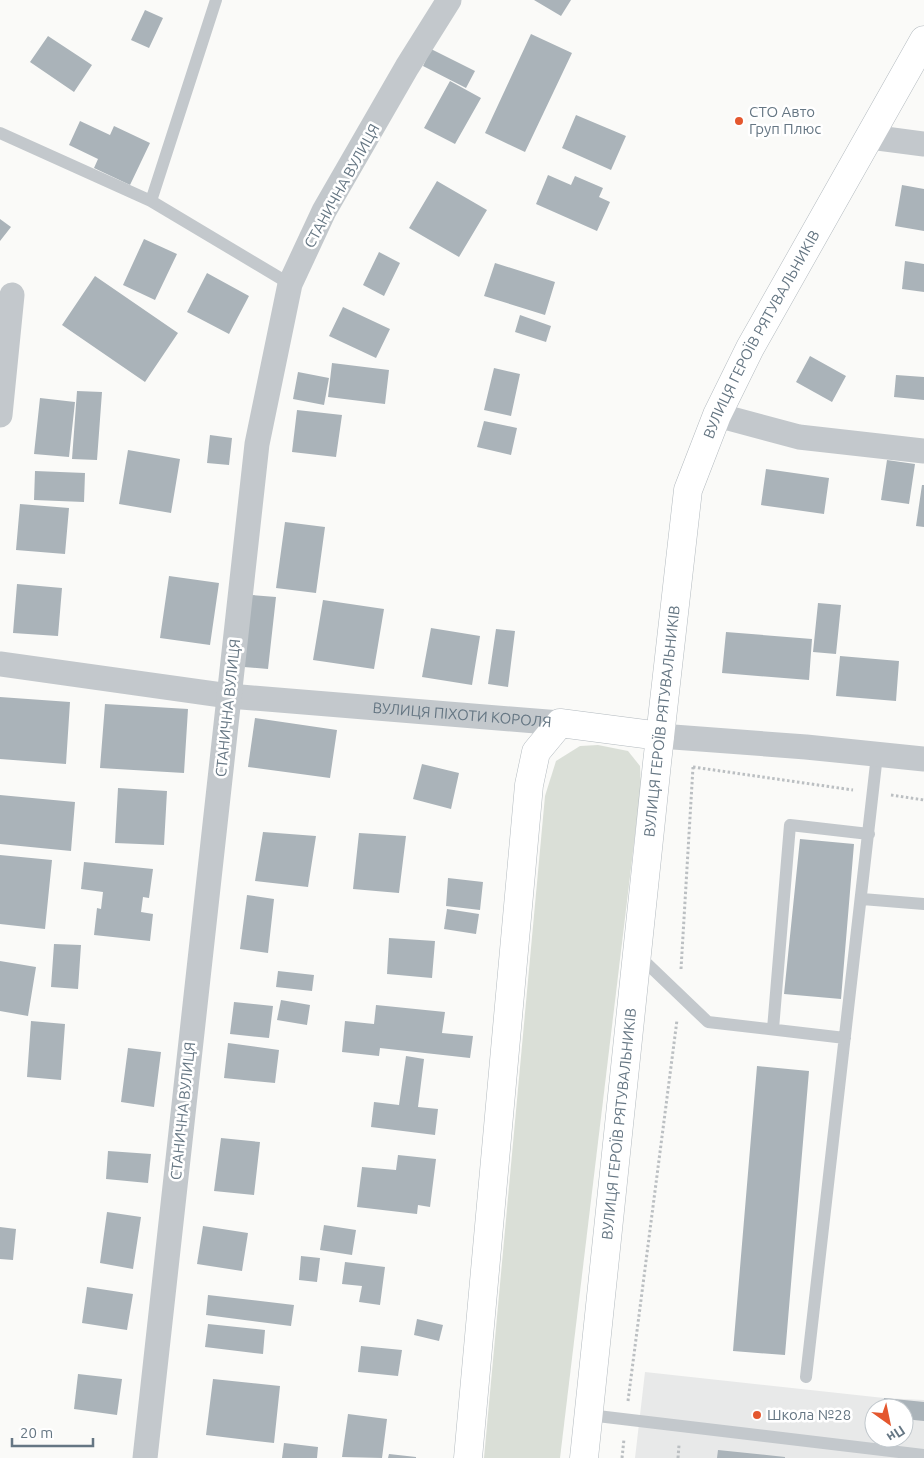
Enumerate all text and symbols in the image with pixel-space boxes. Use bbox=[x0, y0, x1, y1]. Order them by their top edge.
place label: СТО Авто Груп Плюс bbox=[749, 103, 821, 137]
marker: СТО Авто Груп Плюс bbox=[733, 115, 745, 127]
street label: СТАНИЧНА ВУЛИЦЯ bbox=[300, 121, 383, 251]
street label: ВУЛИЦЯ ГЕРОЇВ РЯТУВАЛЬНИКІВ bbox=[700, 227, 823, 441]
street label: ВУЛИЦЯ ГЕРОЇВ РЯТУВАЛЬНИКІВ bbox=[640, 604, 683, 838]
street label: СТАНИЧНА ВУЛИЦЯ bbox=[212, 638, 243, 778]
street label: ВУЛИЦЯ ПІХОТИ КОРОЛЯ bbox=[372, 699, 552, 730]
street label: ВУЛИЦЯ ГЕРОЇВ РЯТУВАЛЬНИКІВ bbox=[598, 1007, 639, 1241]
street label: СТАНИЧНА ВУЛИЦЯ bbox=[167, 1041, 198, 1181]
north arrow bbox=[864, 1398, 914, 1448]
place label: Школа №28 bbox=[767, 1406, 851, 1423]
marker: Школа №28 bbox=[751, 1409, 763, 1421]
scale bar bbox=[12, 1416, 94, 1448]
text: Пн bbox=[884, 1422, 908, 1446]
text: 20 m bbox=[20, 1424, 53, 1441]

